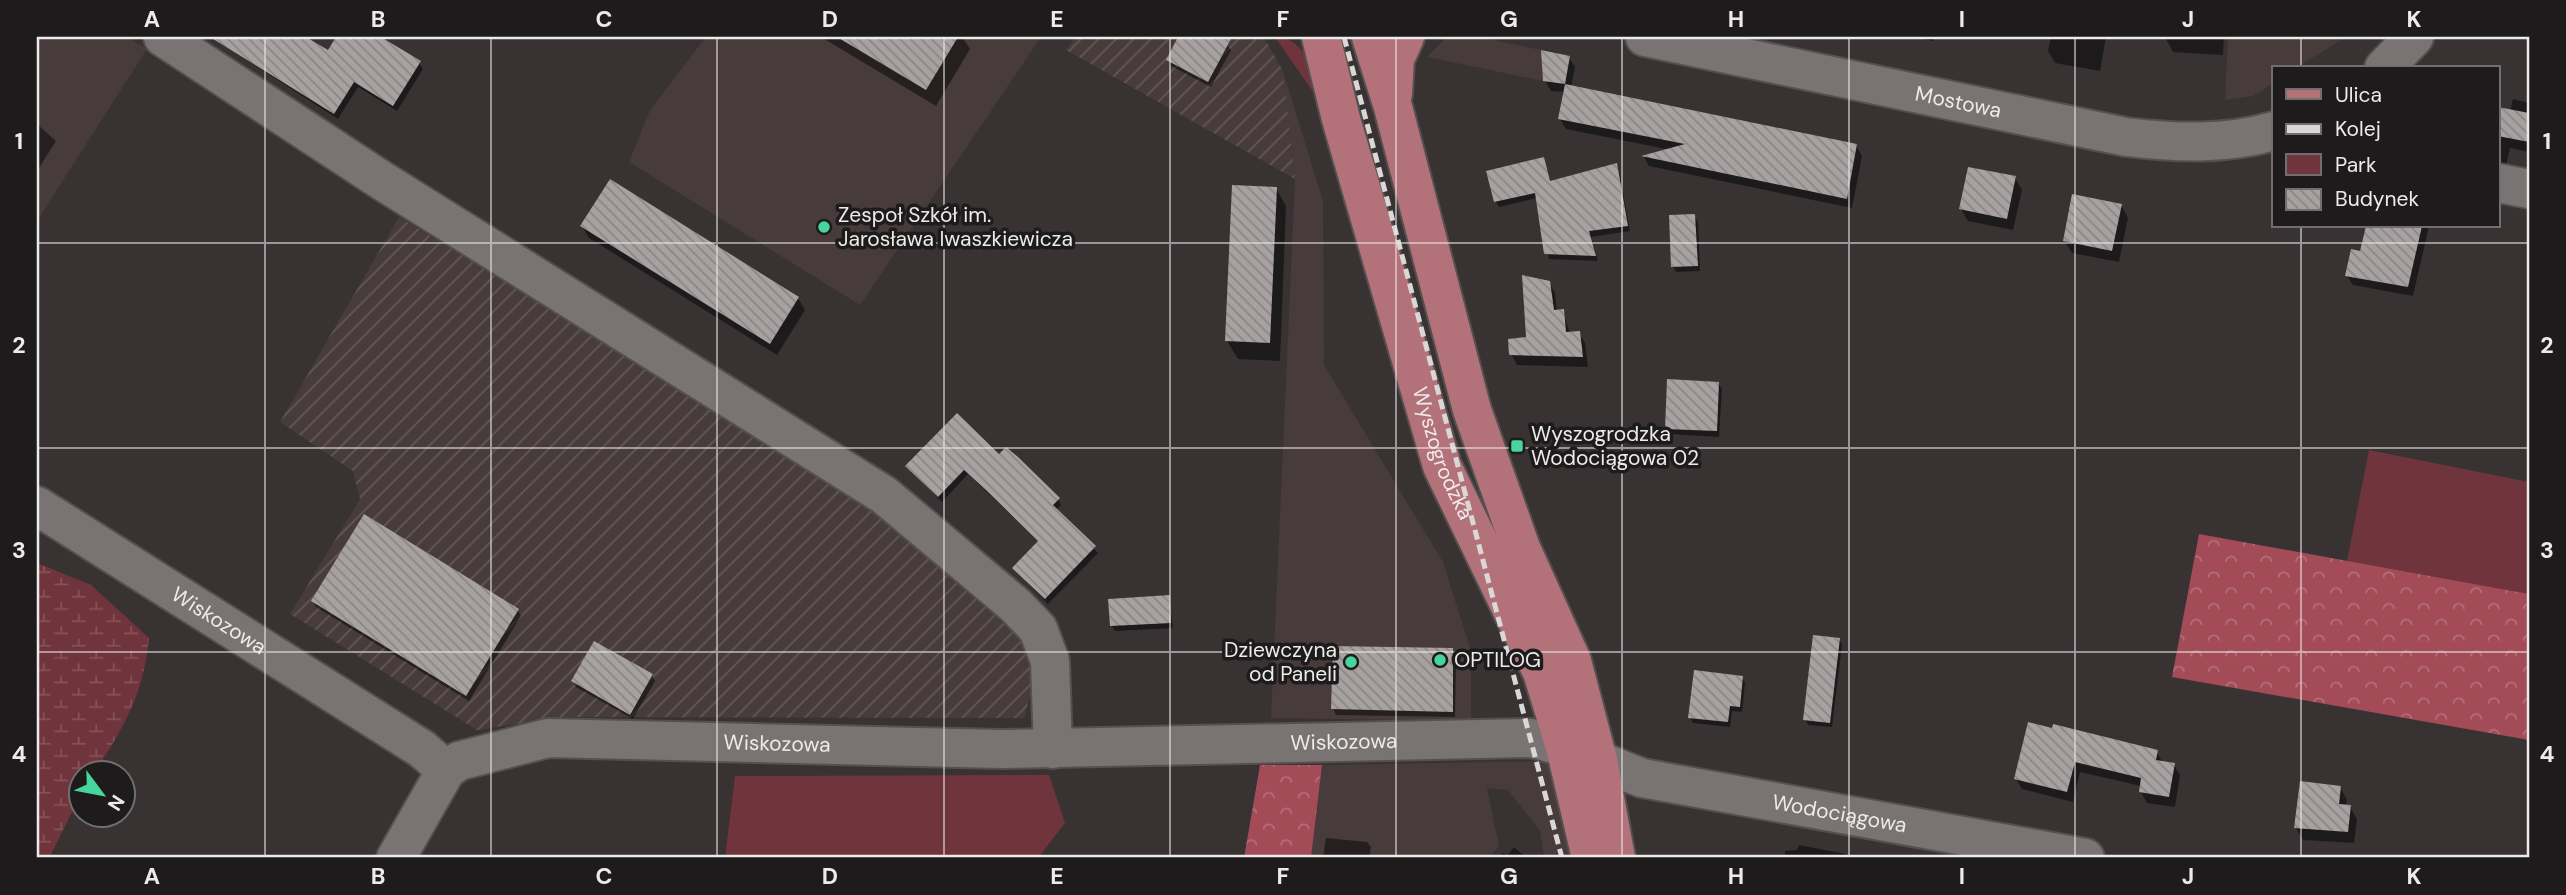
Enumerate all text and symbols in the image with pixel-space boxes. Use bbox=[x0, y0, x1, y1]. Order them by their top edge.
text: A bbox=[144, 4, 160, 34]
text: B bbox=[371, 4, 385, 34]
text: C bbox=[596, 4, 612, 34]
text: D bbox=[822, 4, 838, 34]
text: E bbox=[1050, 4, 1064, 34]
text: F bbox=[1277, 4, 1290, 34]
text: G bbox=[1500, 4, 1518, 34]
text: H bbox=[1728, 4, 1744, 34]
text: I bbox=[1959, 4, 1965, 34]
text: J bbox=[2182, 4, 2194, 34]
text: K bbox=[2406, 4, 2422, 34]
legend bbox=[2272, 66, 2500, 228]
street label: Mostowa bbox=[1913, 80, 2004, 125]
text: Ulica bbox=[2335, 81, 2382, 109]
text: Kolej bbox=[2335, 115, 2381, 143]
text: 1 bbox=[15, 126, 23, 156]
text: 1 bbox=[2543, 126, 2551, 156]
text: Park bbox=[2335, 151, 2377, 179]
text: Budynek bbox=[2335, 185, 2420, 213]
place label: Zespoł Szkół im. Jarosława Iwaszkiewicza bbox=[838, 201, 1073, 253]
marker: Zespoł Szkół im. Jarosława Iwaszkiewicza bbox=[816, 219, 832, 235]
text: 2 bbox=[12, 330, 26, 360]
text: 2 bbox=[2540, 330, 2554, 360]
street label: Wyszogrodzka bbox=[1406, 384, 1480, 524]
place label: Wyszogrodzka Wodociągowa 02 bbox=[1531, 420, 1699, 472]
marker: Wyszogrodzka Wodociągowa 02 bbox=[1509, 438, 1525, 454]
text: 3 bbox=[12, 535, 26, 565]
text: 3 bbox=[2540, 535, 2554, 565]
street label: Wiskozowa bbox=[166, 580, 272, 661]
place label: Dziewczyna od Paneli bbox=[1224, 636, 1337, 688]
place label: OPTILOG bbox=[1454, 646, 1541, 674]
marker: OPTILOG bbox=[1432, 652, 1448, 668]
marker: Dziewczyna od Paneli bbox=[1343, 654, 1359, 670]
street label: Wiskozowa bbox=[1290, 727, 1398, 757]
street label: Wiskozowa bbox=[723, 728, 831, 759]
text: 4 bbox=[12, 739, 27, 769]
text: 4 bbox=[2540, 739, 2555, 769]
north arrow bbox=[66, 758, 136, 828]
street label: Wodociągowa bbox=[1770, 788, 1909, 840]
text: N bbox=[102, 790, 130, 815]
text: A bbox=[144, 861, 160, 891]
text: B bbox=[371, 861, 385, 891]
text: C bbox=[596, 861, 612, 891]
text: D bbox=[822, 861, 838, 891]
text: E bbox=[1050, 861, 1064, 891]
text: F bbox=[1277, 861, 1290, 891]
text: G bbox=[1500, 861, 1518, 891]
text: H bbox=[1728, 861, 1744, 891]
text: I bbox=[1959, 861, 1965, 891]
text: J bbox=[2182, 861, 2194, 891]
text: K bbox=[2406, 861, 2422, 891]

